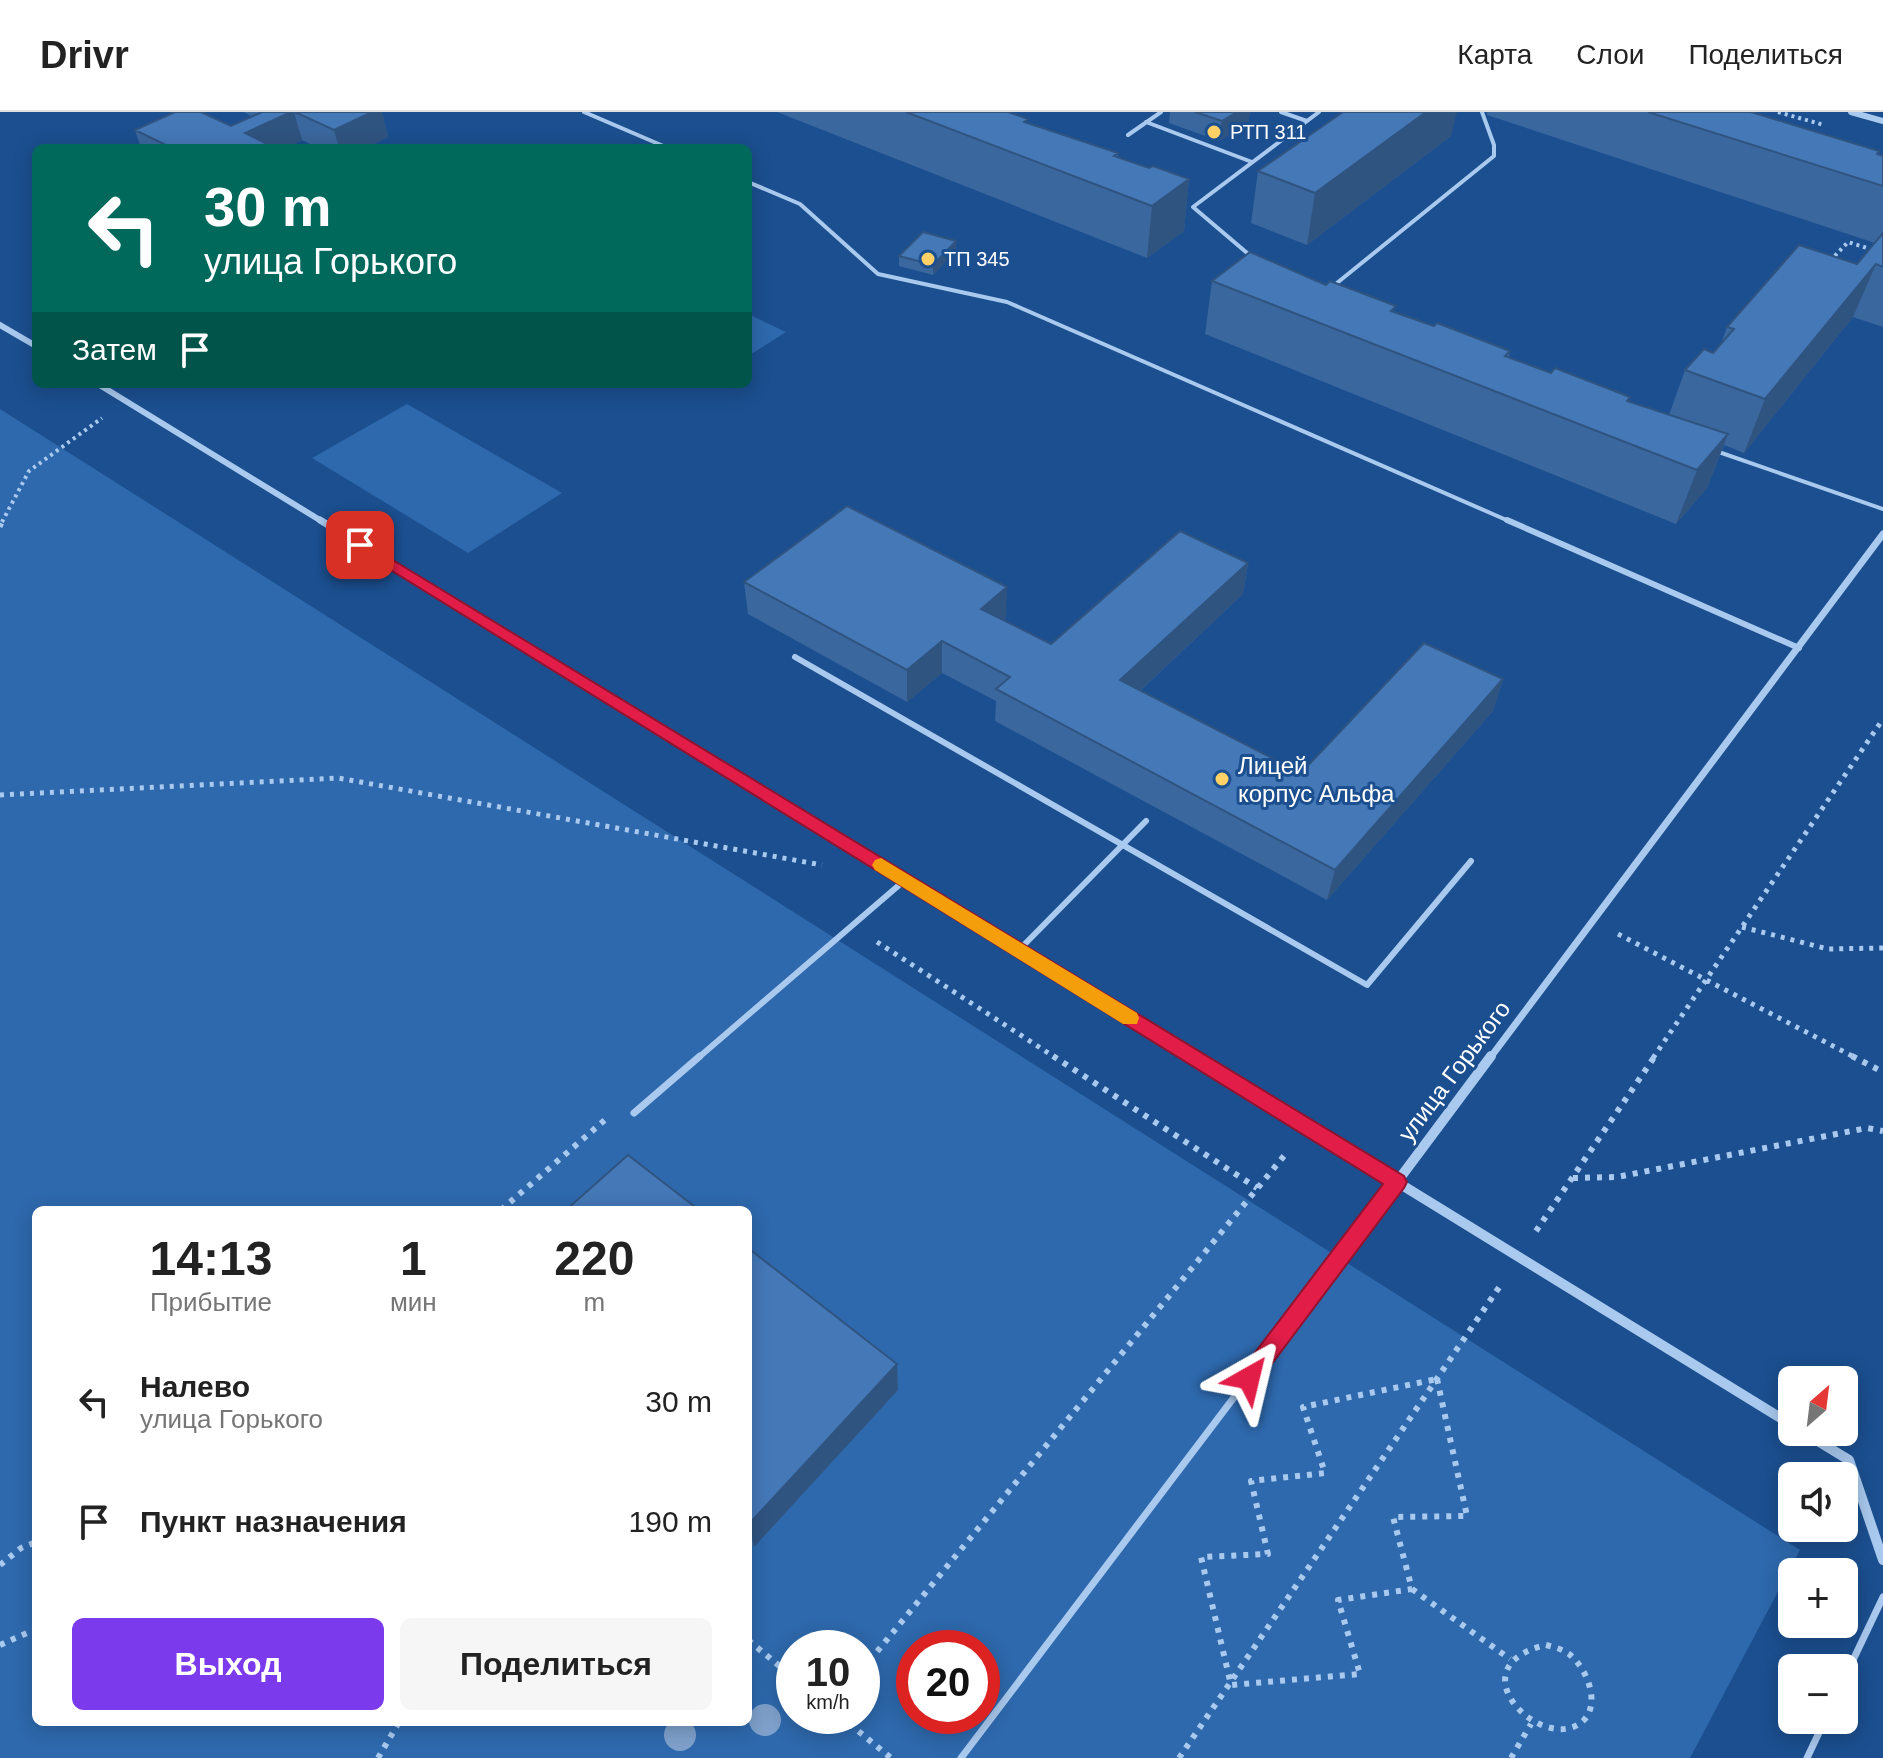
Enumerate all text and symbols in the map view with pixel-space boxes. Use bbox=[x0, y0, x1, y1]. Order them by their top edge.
text: Drivr bbox=[40, 34, 129, 76]
text: Карта bbox=[1457, 39, 1532, 70]
text: Слои bbox=[1576, 39, 1644, 70]
text: Поделиться bbox=[1688, 39, 1843, 70]
place label: РТП 311 bbox=[1230, 121, 1306, 143]
marker: РТП 311 bbox=[1205, 123, 1223, 141]
text: 30 m bbox=[204, 175, 332, 238]
icon: left bbox=[72, 176, 176, 280]
text: улица Горького bbox=[204, 241, 457, 282]
place label: ТП 345 bbox=[944, 248, 1010, 270]
marker: ТП 345 bbox=[919, 250, 937, 268]
icon: arrive bbox=[173, 328, 217, 372]
text: Затем bbox=[72, 333, 157, 366]
pin bbox=[326, 511, 394, 579]
icon: arrive bbox=[338, 523, 382, 567]
place label: Лицей корпус Альфа bbox=[1238, 752, 1395, 807]
marker: Лицей корпус Альфа bbox=[1213, 770, 1231, 788]
street label: улица Горького bbox=[1392, 995, 1516, 1147]
text: 14:13 bbox=[150, 1232, 272, 1285]
text: 1 bbox=[400, 1232, 427, 1285]
text: 220 bbox=[554, 1232, 634, 1285]
text: Прибытие bbox=[150, 1287, 272, 1317]
text: мин bbox=[390, 1287, 437, 1317]
text: m bbox=[584, 1287, 605, 1317]
position arrow bbox=[1207, 1336, 1291, 1420]
north arrow bbox=[1778, 1366, 1858, 1446]
map controls bbox=[1778, 1366, 1858, 1734]
text: Налево bbox=[140, 1370, 250, 1403]
icon: left bbox=[72, 1380, 116, 1424]
text: 30 m bbox=[645, 1385, 712, 1418]
text: улица Горького bbox=[140, 1404, 323, 1434]
button: sound bbox=[1778, 1462, 1858, 1542]
icon: arrive bbox=[72, 1500, 116, 1544]
text: Пункт назначения bbox=[140, 1505, 407, 1538]
text: 190 m bbox=[629, 1505, 712, 1538]
button: + bbox=[1778, 1558, 1858, 1638]
button: Выход bbox=[72, 1618, 384, 1710]
button: Поделиться bbox=[400, 1618, 712, 1710]
speed limit sign: 20 bbox=[896, 1630, 1000, 1734]
text: 10 bbox=[806, 1650, 850, 1694]
button: − bbox=[1778, 1654, 1858, 1734]
text: km/h bbox=[806, 1691, 850, 1713]

